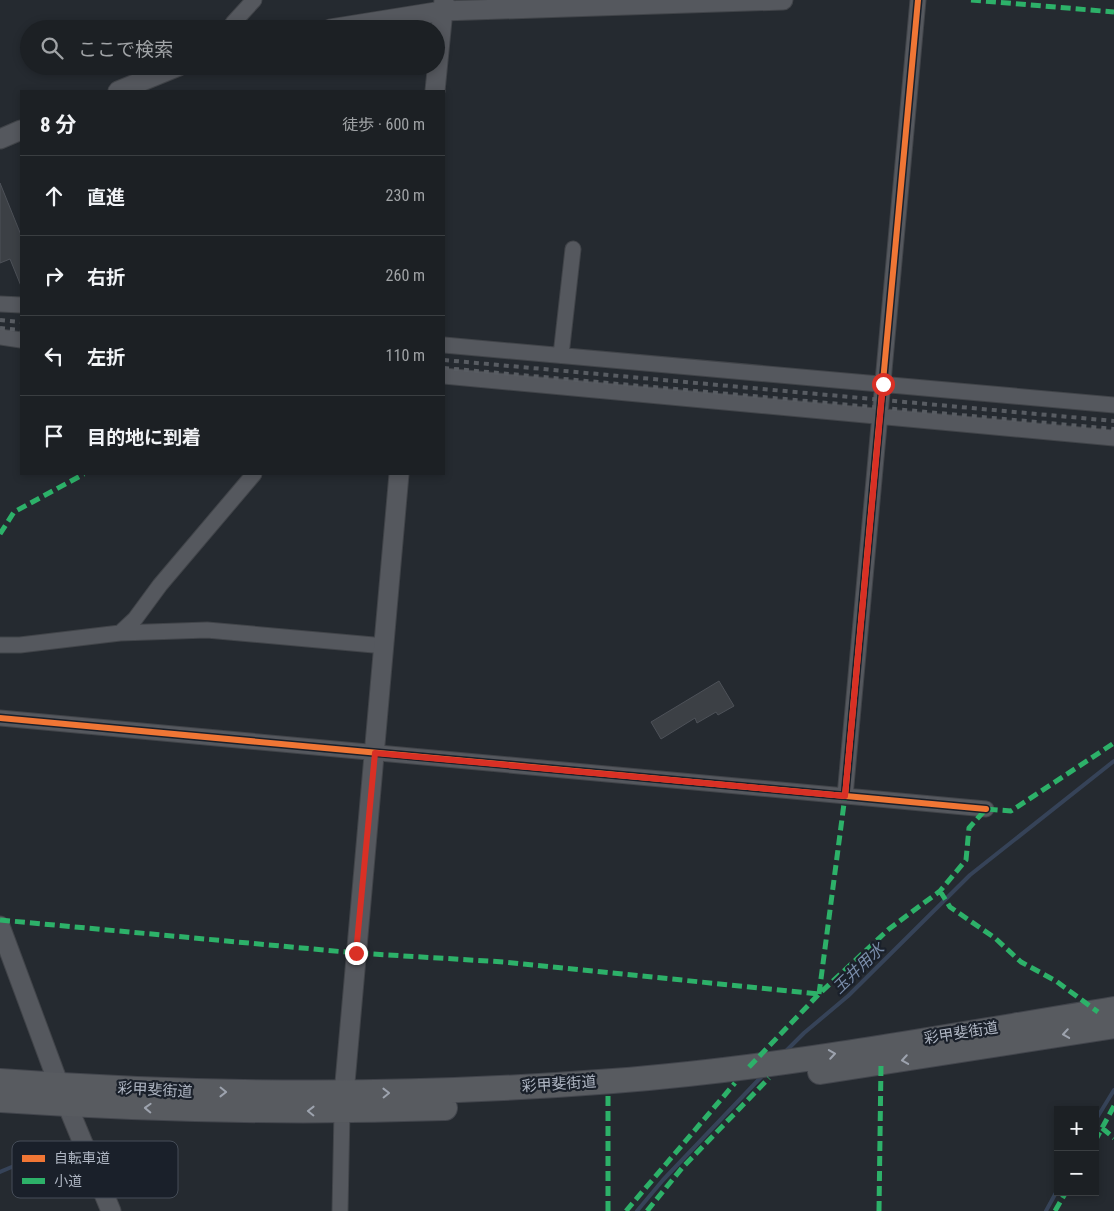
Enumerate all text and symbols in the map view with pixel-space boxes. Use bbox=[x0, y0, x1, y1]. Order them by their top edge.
search box bbox=[20, 20, 445, 75]
icon: search bbox=[38, 34, 66, 62]
text: ここで検索 bbox=[78, 38, 173, 61]
text: 8 分 bbox=[40, 113, 76, 137]
text: 徒歩 · 600 m bbox=[342, 115, 425, 134]
icon: ahead bbox=[40, 182, 68, 210]
text: 直進 bbox=[87, 186, 125, 209]
text: 230 m bbox=[386, 186, 425, 205]
icon: right bbox=[40, 262, 68, 290]
text: 右折 bbox=[87, 266, 125, 289]
text: 260 m bbox=[386, 266, 425, 285]
icon: left bbox=[40, 342, 68, 370]
text: 左折 bbox=[87, 346, 125, 369]
text: 110 m bbox=[386, 346, 425, 365]
route start bbox=[872, 373, 895, 396]
icon: arrive bbox=[40, 422, 68, 450]
text: 目的地に到着 bbox=[87, 426, 201, 449]
water label: 玉井用水 bbox=[829, 938, 889, 997]
route end bbox=[345, 942, 368, 965]
street label: 彩甲斐街道 bbox=[923, 1018, 999, 1048]
one-way arrow bbox=[1062, 1028, 1070, 1039]
one-way arrow bbox=[828, 1049, 837, 1059]
one-way arrow bbox=[901, 1054, 910, 1064]
street label: 彩甲斐街道 bbox=[521, 1072, 597, 1096]
street label: 彩甲斐街道 bbox=[117, 1079, 193, 1101]
one-way arrow bbox=[220, 1087, 228, 1097]
one-way arrow bbox=[382, 1087, 390, 1098]
one-way arrow bbox=[144, 1103, 152, 1113]
one-way arrow bbox=[306, 1106, 314, 1116]
map controls bbox=[1054, 1106, 1099, 1196]
button: + bbox=[1054, 1106, 1099, 1151]
legend bbox=[12, 1141, 178, 1198]
text: 自転車道 bbox=[54, 1150, 110, 1166]
button: − bbox=[1054, 1151, 1099, 1196]
text: 小道 bbox=[54, 1173, 82, 1189]

